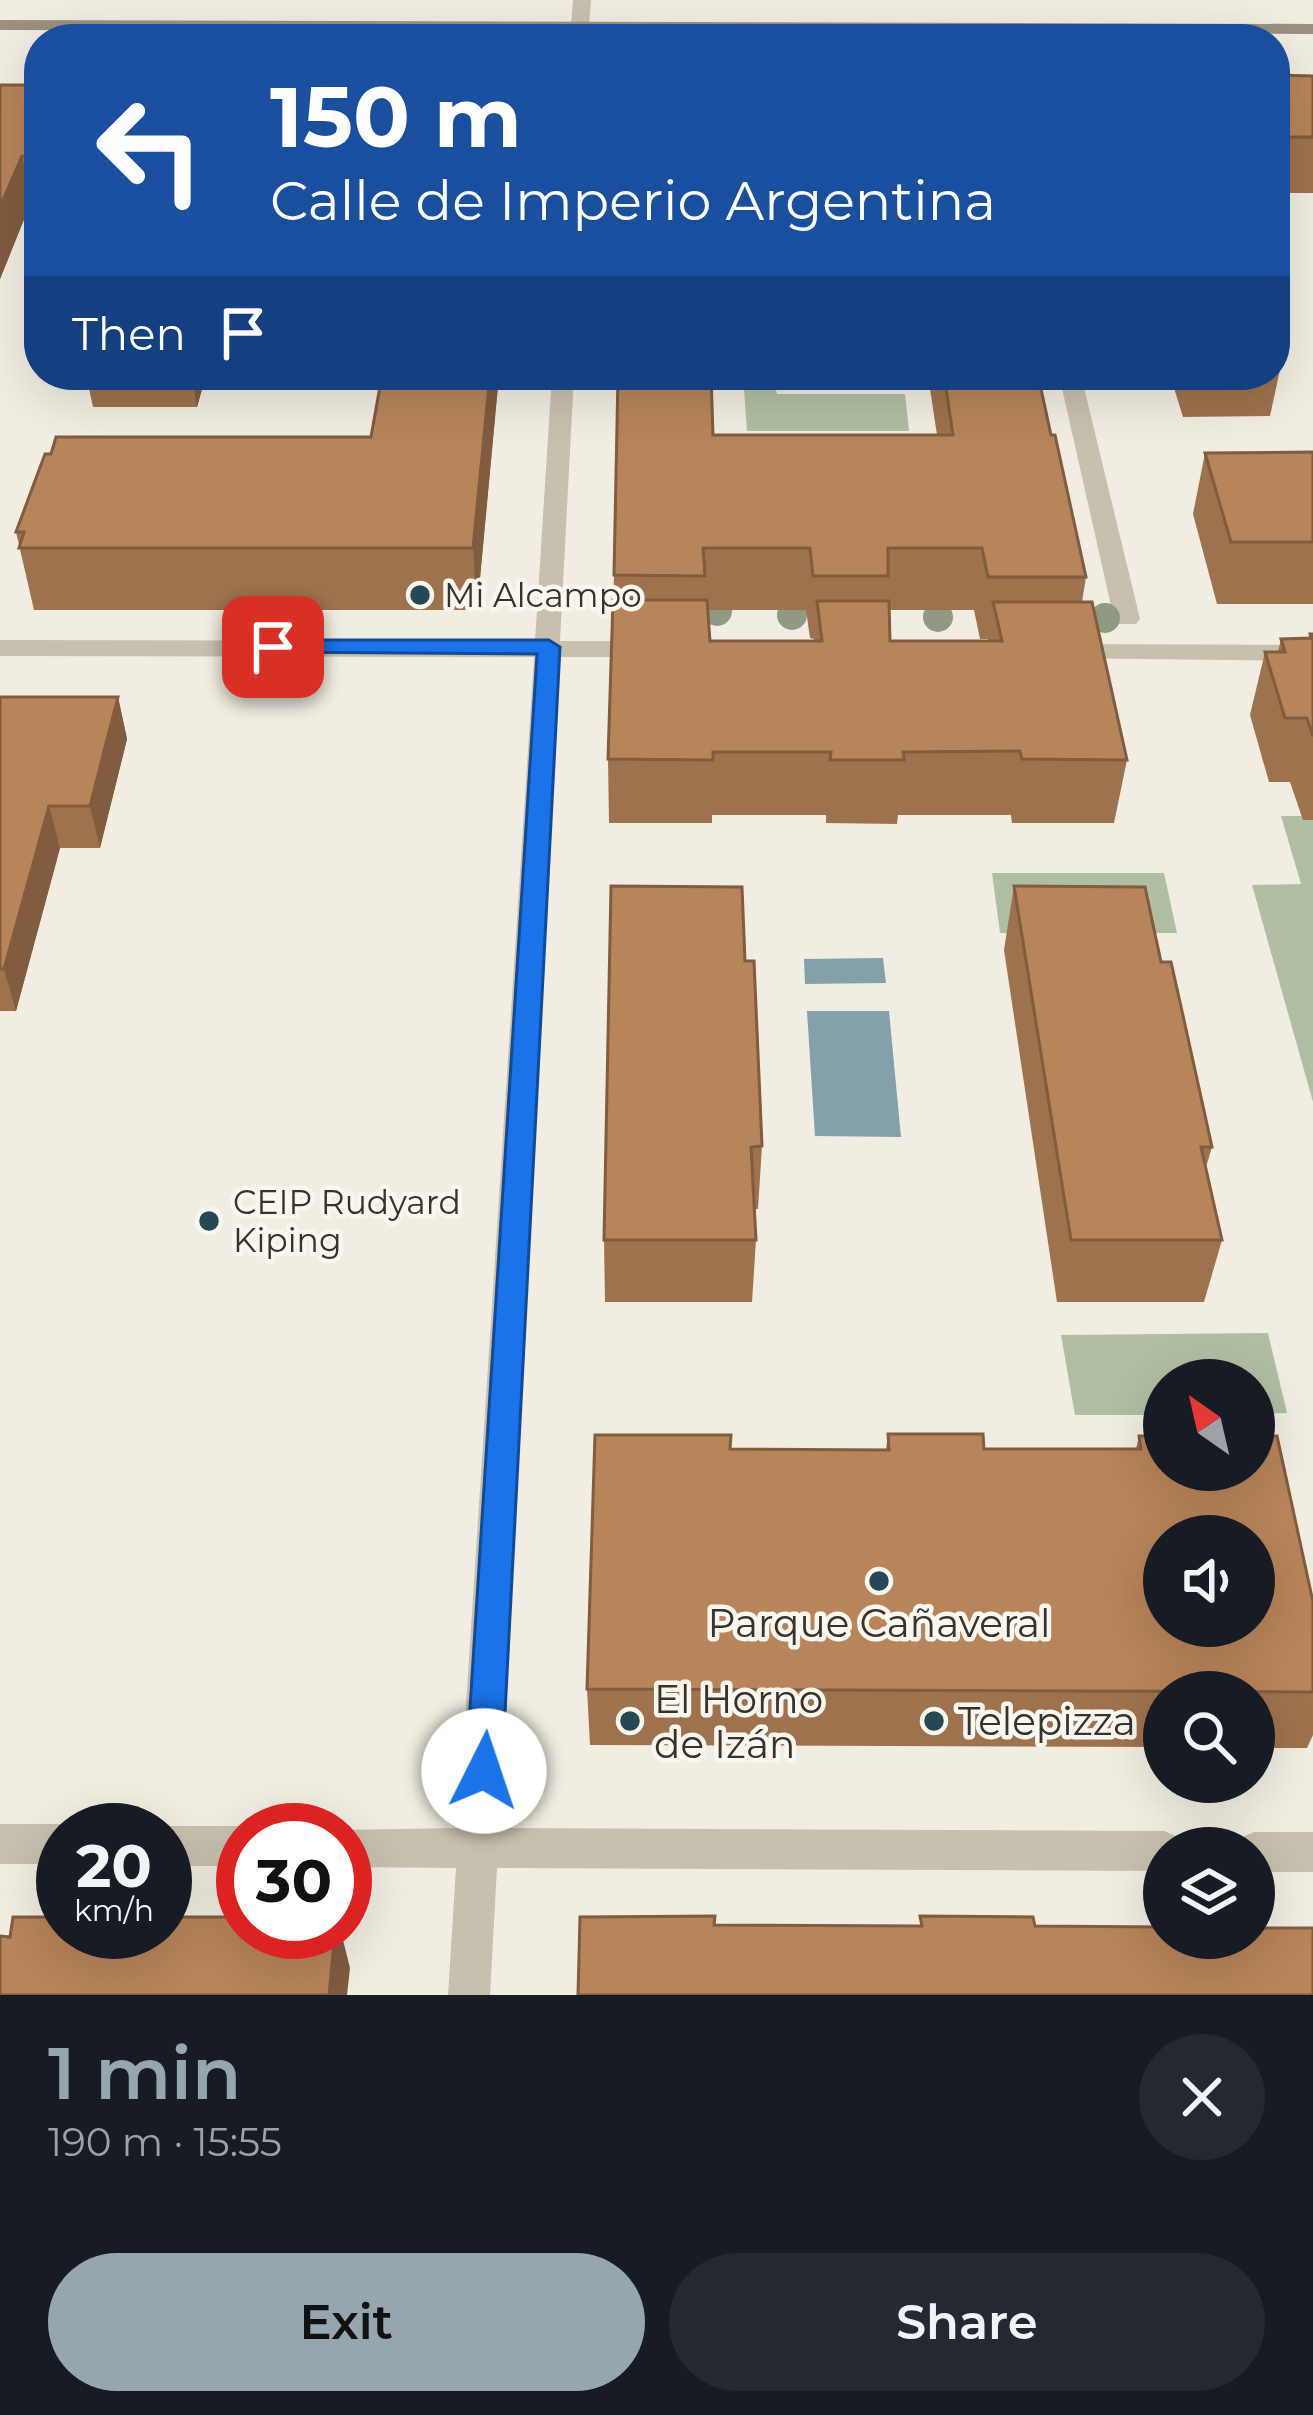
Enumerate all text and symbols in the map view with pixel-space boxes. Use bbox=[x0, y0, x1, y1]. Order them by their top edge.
text: 150 m bbox=[270, 66, 522, 168]
icon: left bbox=[72, 72, 228, 228]
text: Calle de Imperio Argentina bbox=[270, 168, 996, 234]
icon: arrive bbox=[210, 300, 276, 366]
text: Then bbox=[72, 306, 186, 361]
place label: Mi Alcampo bbox=[444, 575, 642, 615]
marker: Mi Alcampo bbox=[407, 582, 433, 608]
pin bbox=[222, 596, 324, 698]
icon: arrive bbox=[240, 614, 306, 680]
place label: CEIP Rudyard Kiping bbox=[233, 1182, 461, 1260]
marker: CEIP Rudyard Kiping bbox=[196, 1208, 222, 1234]
north arrow bbox=[1143, 1359, 1275, 1491]
map controls bbox=[1143, 1359, 1275, 1959]
button: sound bbox=[1143, 1515, 1275, 1647]
marker: Parque Cañaveral bbox=[866, 1568, 892, 1594]
place label: Parque Cañaveral bbox=[707, 1599, 1051, 1647]
button: search bbox=[1143, 1671, 1275, 1803]
place label: El Horno de Izán bbox=[654, 1675, 823, 1768]
place label: Telepizza bbox=[958, 1697, 1136, 1745]
position arrow bbox=[421, 1708, 547, 1834]
marker: El Horno de Izán bbox=[617, 1708, 643, 1734]
marker: Telepizza bbox=[921, 1708, 947, 1734]
speed limit sign: 30 bbox=[216, 1803, 372, 1959]
button: layers bbox=[1143, 1827, 1275, 1959]
text: 20 bbox=[76, 1829, 152, 1902]
text: km/h bbox=[74, 1892, 154, 1929]
text: 1 min bbox=[48, 2029, 241, 2117]
button: close bbox=[1139, 2034, 1265, 2160]
text: 190 m · 15:55 bbox=[48, 2118, 282, 2166]
button: Exit bbox=[48, 2253, 645, 2391]
button: Share bbox=[669, 2253, 1265, 2391]

